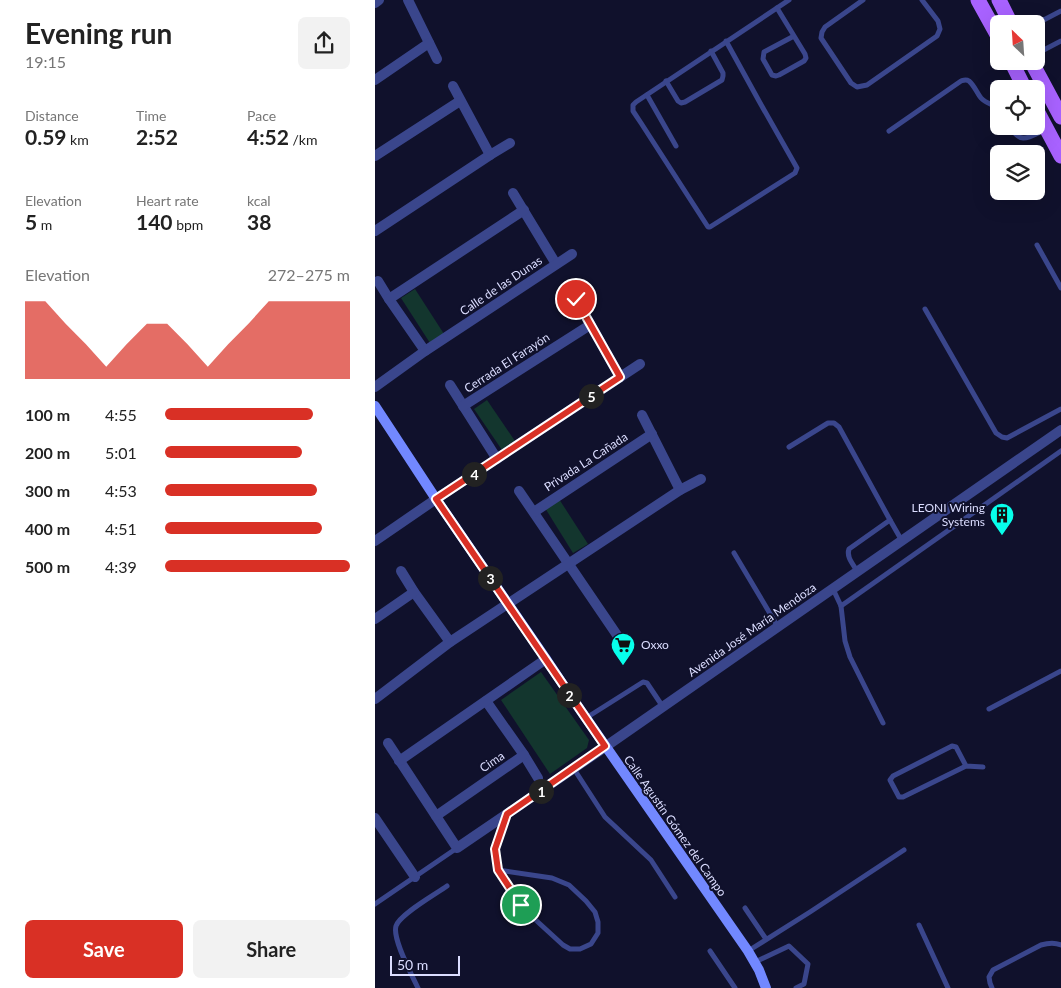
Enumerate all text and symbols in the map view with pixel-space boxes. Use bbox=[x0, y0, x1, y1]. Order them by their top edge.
north arrow bbox=[990, 15, 1045, 70]
map controls bbox=[990, 15, 1045, 200]
text: Evening run bbox=[25, 16, 172, 50]
button: share bbox=[298, 17, 350, 69]
text: 19:15 bbox=[25, 52, 66, 71]
button: locate bbox=[990, 80, 1045, 135]
text: Distance bbox=[25, 107, 79, 124]
text: Time bbox=[136, 107, 167, 124]
text: Pace bbox=[247, 107, 276, 124]
text: 0.59 bbox=[25, 124, 67, 149]
text: 2:52 bbox=[136, 124, 178, 149]
text: 4:52 bbox=[247, 124, 289, 149]
text: km bbox=[67, 131, 89, 148]
text: /km bbox=[289, 131, 318, 148]
button: layers bbox=[990, 145, 1045, 200]
text: Elevation bbox=[25, 192, 82, 209]
text: Heart rate bbox=[136, 192, 199, 209]
text: kcal bbox=[247, 192, 271, 209]
text: 5 bbox=[25, 209, 37, 234]
text: 140 bbox=[136, 209, 173, 234]
text: 38 bbox=[247, 209, 271, 234]
text: m bbox=[37, 216, 52, 233]
text: bpm bbox=[173, 216, 203, 233]
street label: Calle de las Dunas bbox=[457, 253, 545, 319]
text: Elevation bbox=[25, 265, 90, 284]
text: 272–275 m bbox=[268, 265, 350, 284]
pin bbox=[555, 278, 597, 320]
icon: check bbox=[562, 285, 590, 313]
street label: Cerrada El Farayón bbox=[461, 329, 552, 396]
pin: 5 bbox=[579, 384, 603, 408]
text: 5 bbox=[587, 388, 596, 405]
text: 100 m bbox=[25, 405, 70, 424]
text: 4:55 bbox=[105, 405, 137, 424]
street label: Privada La Cañada bbox=[541, 429, 630, 494]
text: 200 m bbox=[25, 443, 70, 462]
text: 5:01 bbox=[105, 443, 137, 462]
pin: 4 bbox=[461, 462, 487, 486]
text: 4 bbox=[470, 466, 479, 483]
text: 300 m bbox=[25, 481, 70, 500]
text: 4:53 bbox=[105, 481, 137, 500]
place label: LEONI Wiring Systems bbox=[912, 500, 985, 529]
building icon: LEONI Wiring Systems bbox=[989, 502, 1015, 536]
text: 400 m bbox=[25, 519, 70, 538]
text: 4:51 bbox=[105, 519, 137, 538]
text: 500 m bbox=[25, 557, 70, 576]
text: 4:39 bbox=[105, 557, 137, 576]
pin: 3 bbox=[477, 566, 503, 590]
text: 3 bbox=[486, 570, 495, 587]
street label: Avenida José María Mendoza bbox=[685, 579, 819, 680]
supermarket icon: Oxxo bbox=[610, 632, 636, 666]
place label: Oxxo bbox=[641, 637, 669, 652]
pin: 2 bbox=[557, 682, 581, 708]
text: 2 bbox=[565, 687, 574, 704]
street label: Cima bbox=[476, 748, 507, 775]
street label: Calle Agustín Gómez del Campo bbox=[621, 752, 730, 899]
pin: 1 bbox=[529, 778, 553, 804]
text: 1 bbox=[537, 783, 546, 800]
pin bbox=[500, 884, 542, 926]
icon: arrive bbox=[507, 891, 535, 919]
button: Save bbox=[25, 920, 183, 978]
button: Share bbox=[193, 920, 350, 978]
scale bar bbox=[390, 953, 460, 976]
text: 50 m bbox=[397, 956, 428, 973]

